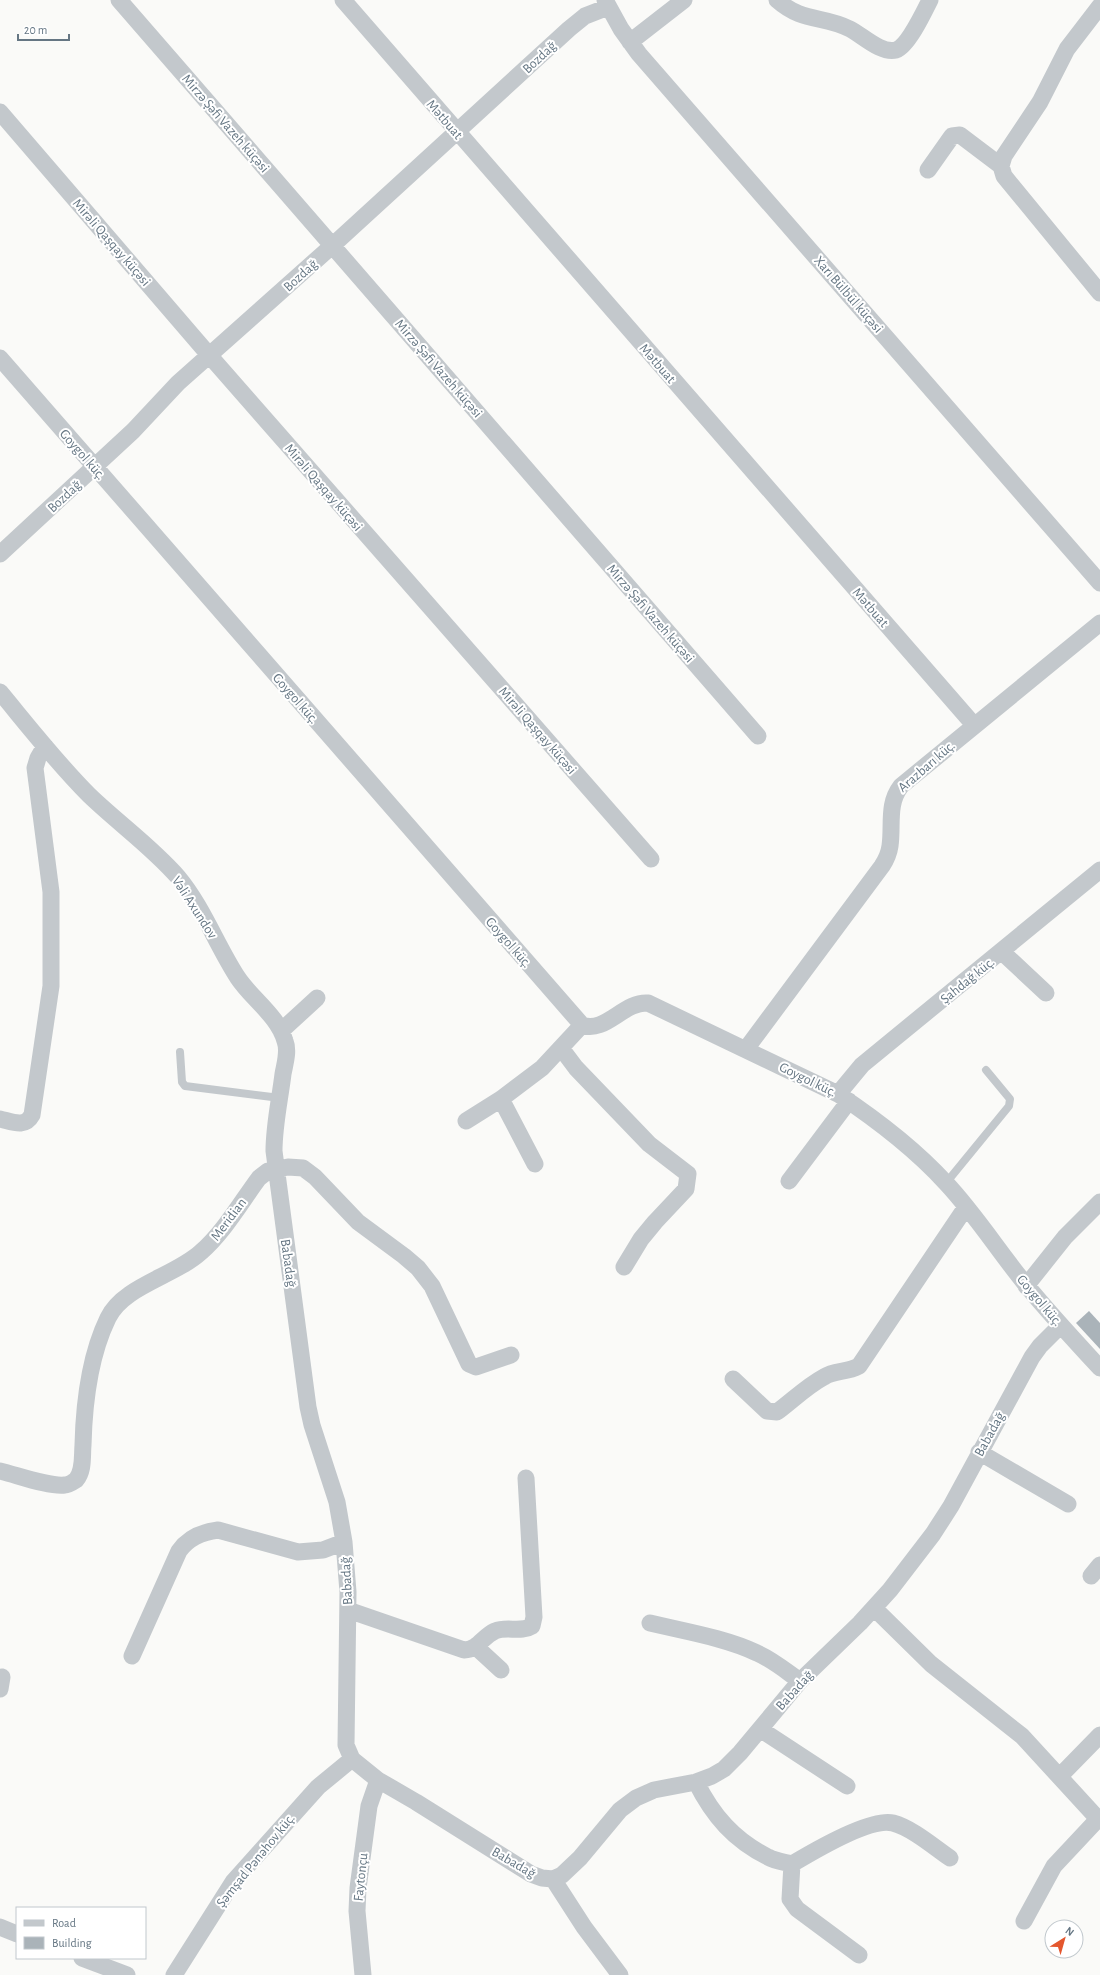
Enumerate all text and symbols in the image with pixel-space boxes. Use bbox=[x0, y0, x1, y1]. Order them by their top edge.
scale bar bbox=[18, 16, 69, 42]
text: 20 m bbox=[24, 24, 47, 36]
street label: Bozdağ bbox=[520, 39, 559, 77]
street label: Mirzə Şəfi Vazeh küçəsi bbox=[179, 72, 272, 175]
street label: Mətbuat bbox=[424, 97, 465, 142]
street label: Mirəli Qaşqay küçəsi bbox=[70, 196, 153, 289]
street label: Xarı Bülbül küçəsi bbox=[811, 254, 885, 336]
street label: Bozdağ bbox=[281, 257, 320, 294]
street label: Mirzə Şəfi Vazeh küçəsi bbox=[392, 317, 485, 420]
street label: Mətbuat bbox=[637, 341, 678, 386]
street label: Goygol küç. bbox=[57, 427, 108, 482]
street label: Mirəli Qaşqay küçəsi bbox=[282, 441, 365, 534]
street label: Bozdağ bbox=[45, 478, 84, 516]
street label: Mirzə Şəfi Vazeh küçəsi bbox=[604, 562, 697, 665]
street label: Mətbuat bbox=[850, 585, 891, 630]
street label: Goygol küç. bbox=[270, 671, 321, 726]
street label: Mirəli Qaşqay küçəsi bbox=[496, 684, 579, 777]
street label: Arazbarı küç. bbox=[896, 739, 958, 795]
street label: Vəli Axundov bbox=[169, 874, 219, 941]
street label: Goygol küç. bbox=[483, 915, 534, 970]
street label: Şahdağ küç. bbox=[938, 955, 997, 1007]
street label: Goygol küç. bbox=[777, 1060, 838, 1100]
street label: Meridian bbox=[208, 1196, 249, 1244]
street label: Babadağ bbox=[278, 1238, 298, 1288]
street label: Goygol küç. bbox=[1014, 1273, 1064, 1329]
street label: Babadağ bbox=[972, 1410, 1008, 1459]
street label: Babadağ bbox=[339, 1556, 355, 1605]
street label: Babadağ bbox=[773, 1668, 816, 1713]
street label: Şəmşad Pənəhov küç. bbox=[214, 1811, 298, 1910]
street label: Babadağ bbox=[489, 1845, 538, 1881]
street label: Faytonçu bbox=[351, 1852, 371, 1902]
legend bbox=[16, 1907, 146, 1959]
text: Road bbox=[52, 1917, 76, 1929]
north arrow bbox=[1044, 1919, 1084, 1959]
text: N bbox=[1063, 1925, 1076, 1938]
text: Building bbox=[52, 1937, 92, 1949]

